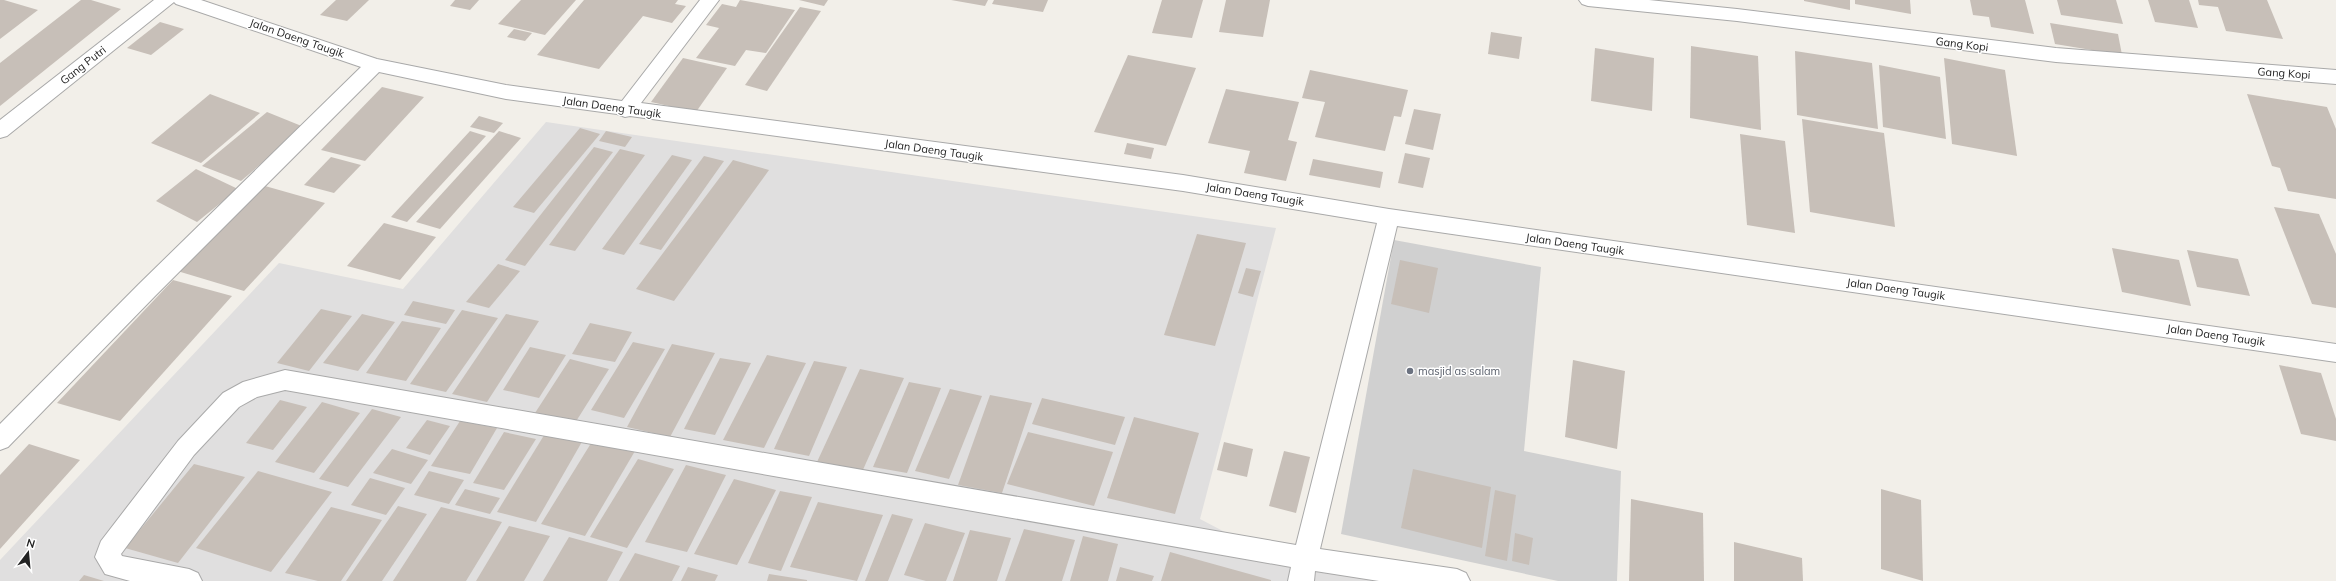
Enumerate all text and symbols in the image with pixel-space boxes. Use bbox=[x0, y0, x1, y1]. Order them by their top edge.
street label: Jalan Daeng Taugik bbox=[248, 15, 346, 61]
street label: Gang Kopi bbox=[1935, 34, 1989, 54]
street label: Gang Putri bbox=[57, 43, 109, 87]
street label: Gang Kopi bbox=[2257, 64, 2311, 82]
street label: Jalan Daeng Taugik bbox=[562, 93, 662, 121]
street label: Jalan Daeng Taugik bbox=[884, 136, 984, 164]
street label: Jalan Daeng Taugik bbox=[1205, 179, 1305, 209]
street label: Jalan Daeng Taugik bbox=[1525, 230, 1625, 258]
street label: Jalan Daeng Taugik bbox=[1846, 275, 1946, 303]
street label: Jalan Daeng Taugik bbox=[2166, 321, 2266, 349]
place label: masjid as salam bbox=[1418, 364, 1500, 378]
marker: masjid as salam bbox=[1405, 366, 1415, 376]
north arrow bbox=[8, 533, 48, 573]
text: N bbox=[25, 536, 37, 551]

